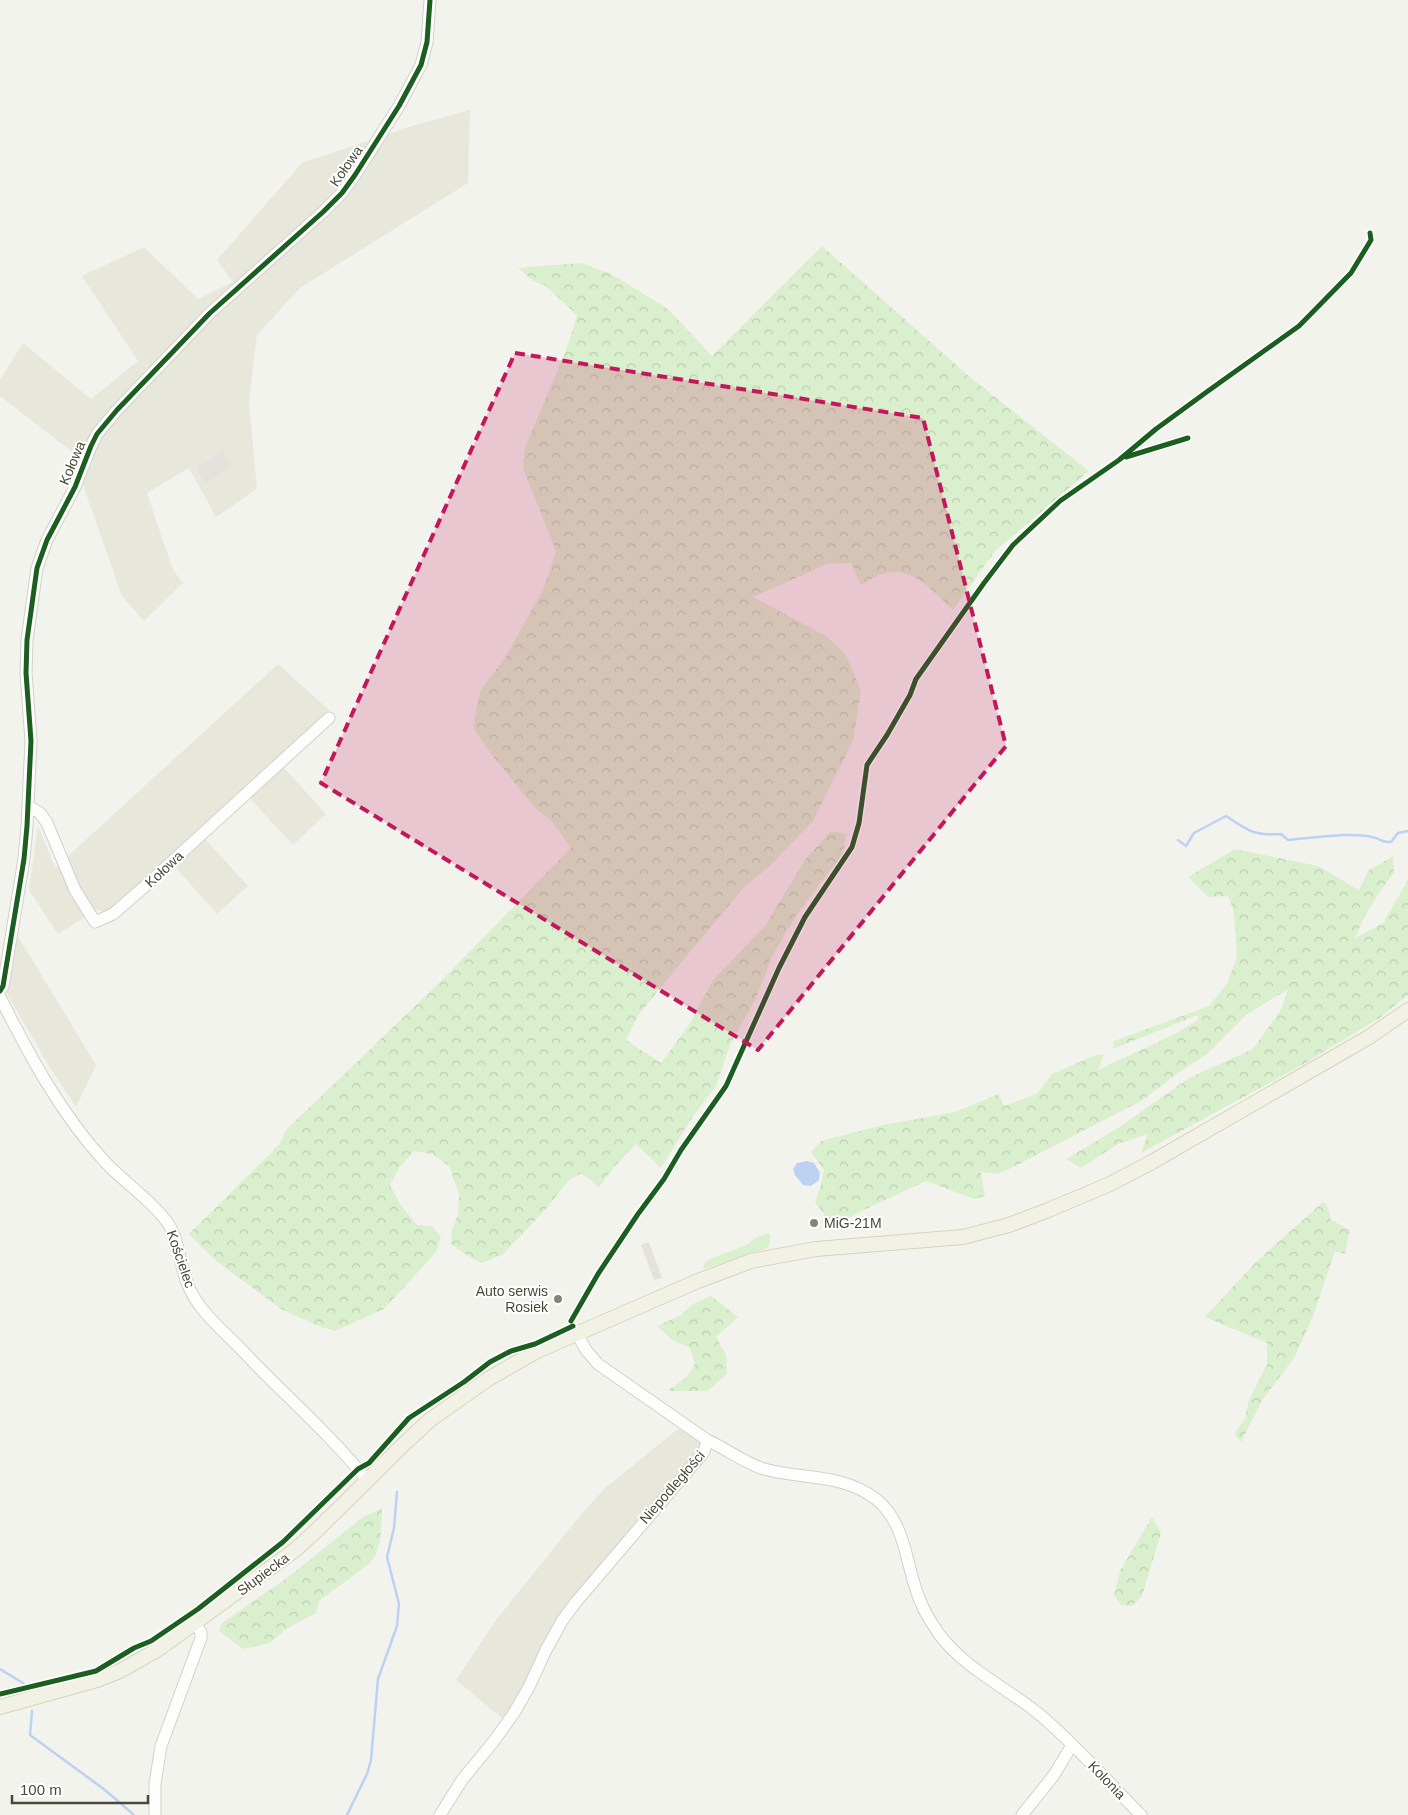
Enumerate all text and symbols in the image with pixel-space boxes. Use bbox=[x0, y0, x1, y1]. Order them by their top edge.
street label: Kołowa bbox=[326, 142, 366, 189]
street label: Kołowa bbox=[56, 439, 88, 487]
street label: Kołowa bbox=[142, 847, 186, 891]
place label: MiG-21M bbox=[824, 1215, 882, 1231]
marker: MiG-21M bbox=[808, 1217, 820, 1229]
street label: Kościelec bbox=[164, 1228, 198, 1290]
place label: Auto serwis Rosiek bbox=[476, 1283, 549, 1315]
marker: Auto serwis Rosiek bbox=[552, 1293, 564, 1305]
street label: Niepodległości bbox=[636, 1447, 708, 1527]
street label: Słupiecka bbox=[234, 1549, 292, 1599]
street label: Kolonia bbox=[1085, 1758, 1129, 1803]
scale bar bbox=[12, 1772, 149, 1804]
text: 100 m bbox=[20, 1781, 62, 1798]

